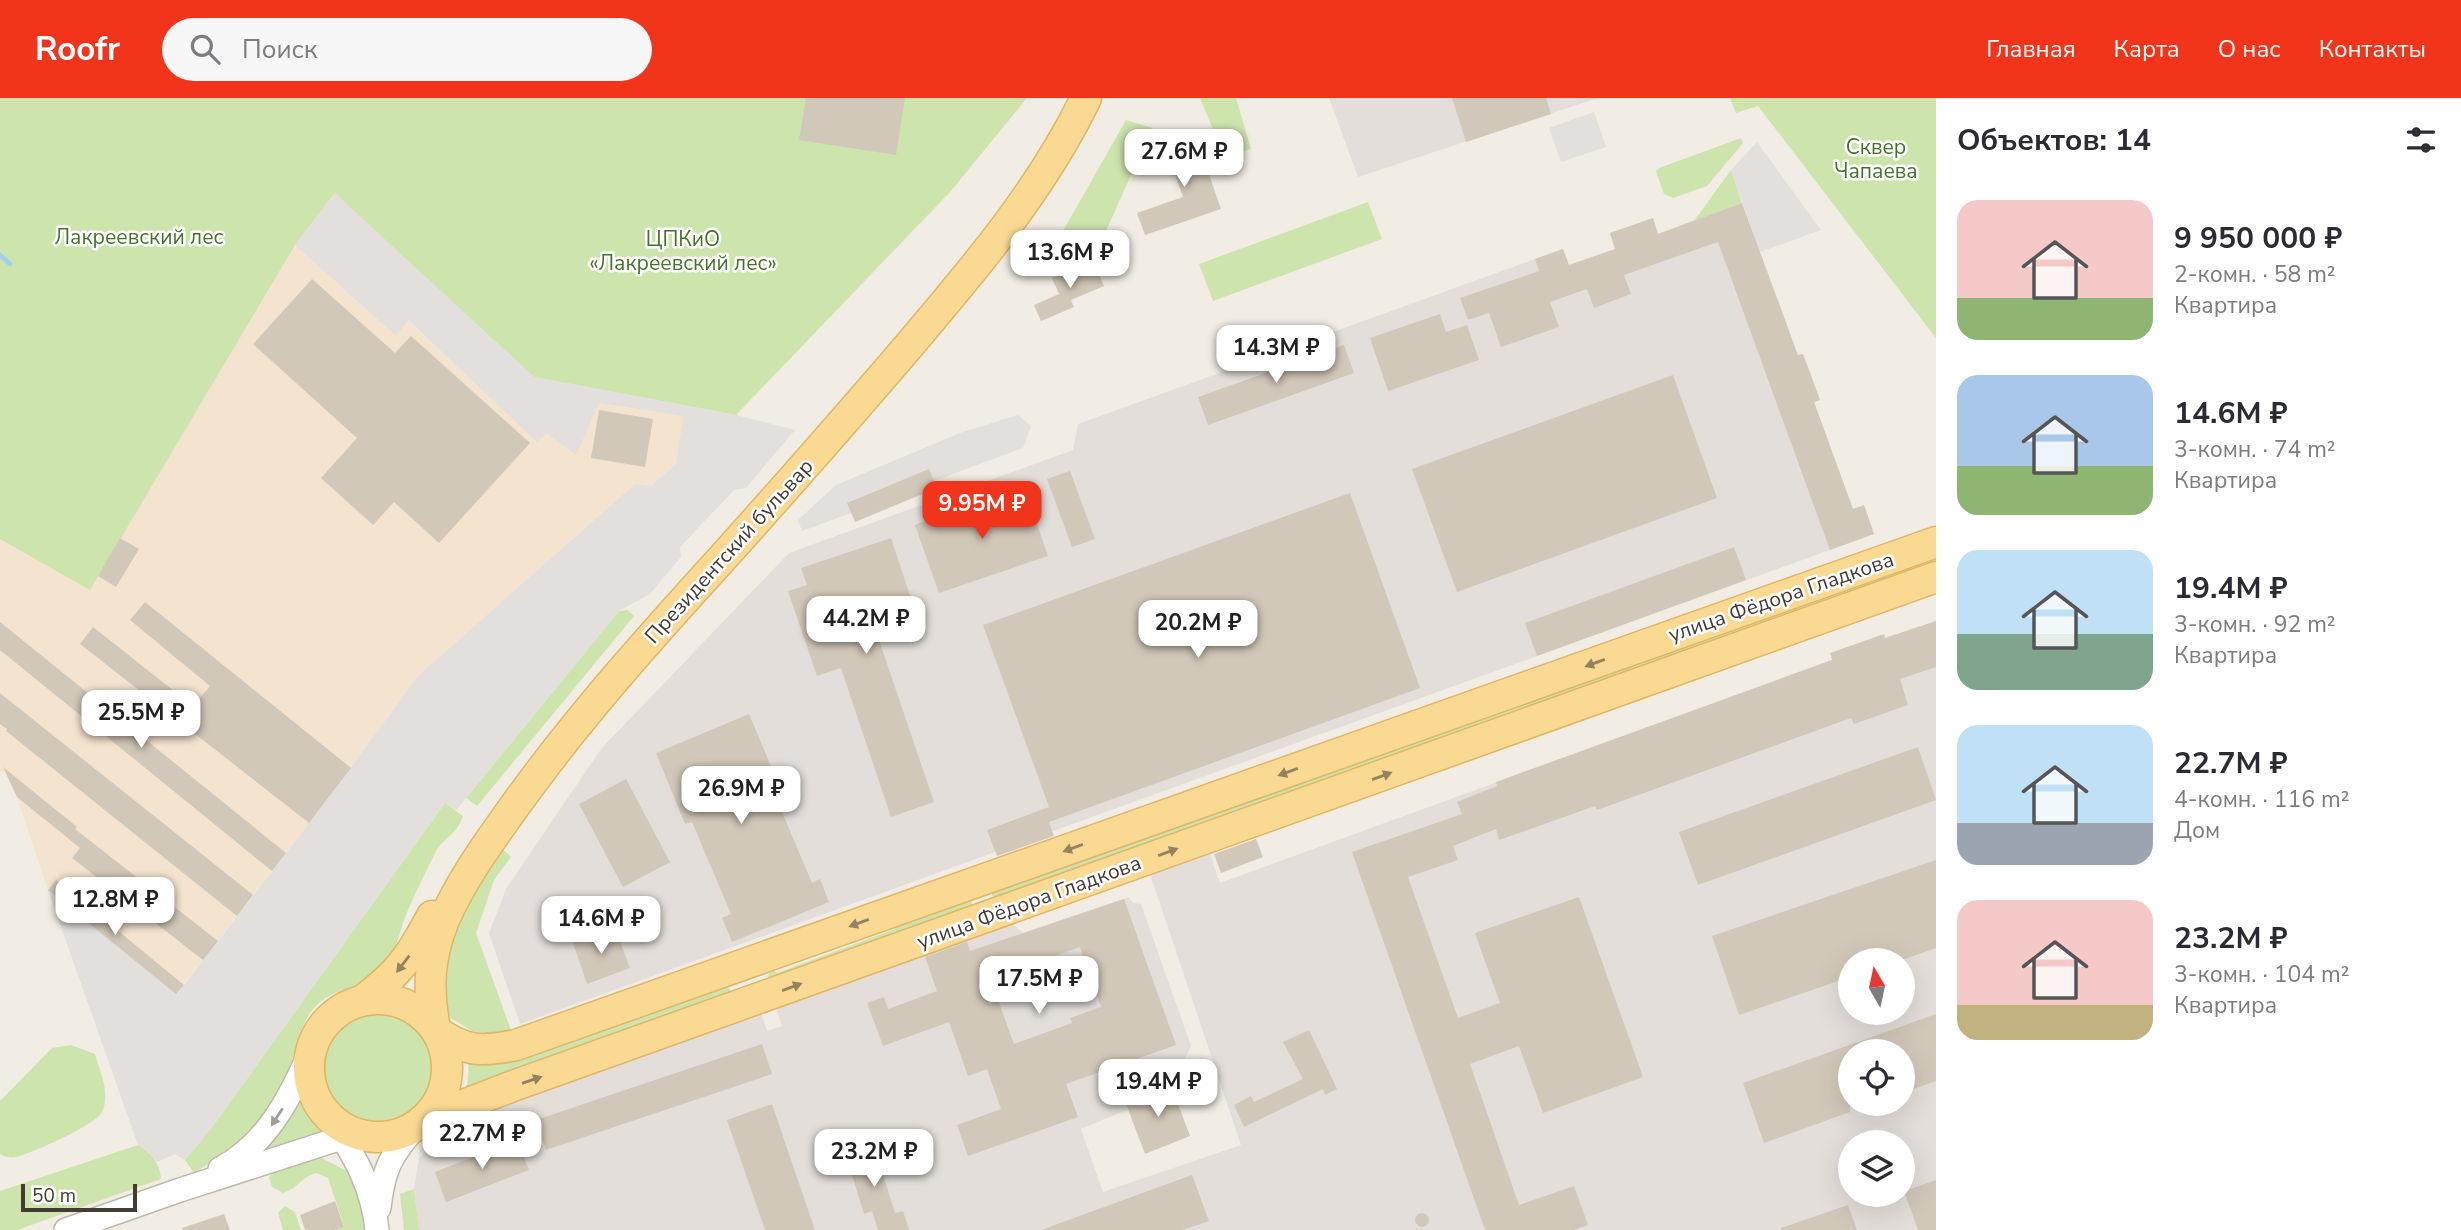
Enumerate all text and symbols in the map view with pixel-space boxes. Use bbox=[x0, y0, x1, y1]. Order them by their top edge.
search box bbox=[162, 18, 652, 81]
text: Roofr bbox=[35, 27, 120, 72]
icon: search bbox=[186, 30, 224, 68]
text: Поиск bbox=[242, 32, 318, 67]
text: Главная bbox=[1986, 33, 2076, 65]
text: Карта bbox=[2114, 33, 2180, 65]
text: О нас bbox=[2218, 33, 2281, 65]
text: Контакты bbox=[2319, 33, 2426, 65]
text: Объектов: 14 bbox=[1957, 120, 2151, 161]
icon: filters bbox=[2402, 121, 2440, 159]
pin: 27.6M ₽ bbox=[1119, 130, 1249, 189]
park label: Сквер Чапаева bbox=[1834, 133, 1918, 185]
text: 27.6M ₽ bbox=[1140, 136, 1228, 167]
text: 9 950 000 ₽ bbox=[2174, 218, 2342, 259]
park label: Лакреевский лес bbox=[55, 223, 224, 251]
park label: ЦПКиО «Лакреевский лес» bbox=[589, 225, 777, 277]
icon: home bbox=[2013, 228, 2097, 312]
pin: 13.6M ₽ bbox=[1005, 230, 1135, 290]
text: 13.6M ₽ bbox=[1026, 237, 1114, 268]
text: 2-комн. · 58 m² bbox=[2174, 259, 2336, 290]
text: Квартира bbox=[2174, 290, 2277, 321]
pin: 14.3M ₽ bbox=[1211, 326, 1341, 385]
text: 14.3M ₽ bbox=[1232, 332, 1320, 363]
text: 14.6M ₽ bbox=[2174, 393, 2288, 434]
icon: home bbox=[2013, 403, 2097, 487]
text: 3-комн. · 74 m² bbox=[2174, 434, 2336, 465]
street label: Президентский бульвар bbox=[638, 453, 820, 649]
text: Квартира bbox=[2174, 465, 2277, 496]
pin: 9.95M ₽ bbox=[917, 482, 1047, 541]
text: 9.95M ₽ bbox=[938, 488, 1026, 519]
street label: улица Фёдора Гладкова bbox=[1665, 545, 1897, 649]
text: 19.4M ₽ bbox=[2174, 568, 2288, 609]
icon: home bbox=[2013, 578, 2097, 662]
pin: 44.2M ₽ bbox=[801, 596, 931, 656]
pin: 20.2M ₽ bbox=[1133, 601, 1263, 660]
text: 44.2M ₽ bbox=[822, 603, 910, 634]
text: 20.2M ₽ bbox=[1154, 607, 1242, 638]
text: 3-комн. · 92 m² bbox=[2174, 609, 2336, 640]
text: Квартира bbox=[2174, 640, 2277, 671]
one-way arrow bbox=[1584, 658, 1605, 669]
pin: 25.5M ₽ bbox=[76, 690, 206, 750]
text: 25.5M ₽ bbox=[97, 697, 185, 728]
text: 22.7M ₽ bbox=[2174, 743, 2288, 784]
icon: home bbox=[2013, 753, 2097, 837]
pin: 26.9M ₽ bbox=[676, 766, 806, 826]
one-way arrow bbox=[1277, 766, 1298, 777]
one-way arrow bbox=[1372, 770, 1393, 781]
text: 26.9M ₽ bbox=[697, 773, 785, 804]
text: 4-комн. · 116 m² bbox=[2174, 784, 2349, 815]
text: Дом bbox=[2174, 815, 2220, 846]
one-way arrow bbox=[1063, 842, 1084, 853]
one-way arrow bbox=[1158, 846, 1179, 857]
street label: улица Фёдора Гладкова bbox=[913, 848, 1145, 956]
pin: 12.8M ₽ bbox=[50, 878, 180, 937]
text: 12.8M ₽ bbox=[71, 884, 159, 915]
pin: 14.6M ₽ bbox=[536, 896, 666, 956]
text: 14.6M ₽ bbox=[557, 903, 645, 934]
one-way arrow bbox=[848, 918, 869, 929]
text: 23.2M ₽ bbox=[2174, 918, 2288, 959]
icon: home bbox=[2013, 928, 2097, 1012]
north arrow bbox=[1838, 948, 1914, 1026]
map controls bbox=[1838, 948, 1915, 1207]
one-way arrow bbox=[396, 955, 410, 974]
pin: 17.5M ₽ bbox=[974, 956, 1104, 1016]
text: 3-комн. · 104 m² bbox=[2174, 959, 2349, 990]
text: 17.5M ₽ bbox=[995, 963, 1083, 994]
one-way arrow bbox=[782, 981, 803, 992]
text: Квартира bbox=[2174, 990, 2277, 1021]
button: locate bbox=[1838, 1039, 1915, 1116]
pin: 19.4M ₽ bbox=[1093, 1060, 1223, 1119]
text: 19.4M ₽ bbox=[1114, 1066, 1202, 1097]
one-way arrow bbox=[522, 1074, 543, 1085]
one-way arrow bbox=[270, 1107, 283, 1127]
pin: 22.7M ₽ bbox=[417, 1112, 547, 1171]
text: 22.7M ₽ bbox=[438, 1118, 526, 1149]
pin: 23.2M ₽ bbox=[809, 1130, 939, 1189]
button: layers bbox=[1838, 1130, 1915, 1207]
text: 23.2M ₽ bbox=[830, 1136, 918, 1167]
scale bar bbox=[21, 1181, 136, 1213]
text: 50 m bbox=[32, 1183, 76, 1209]

